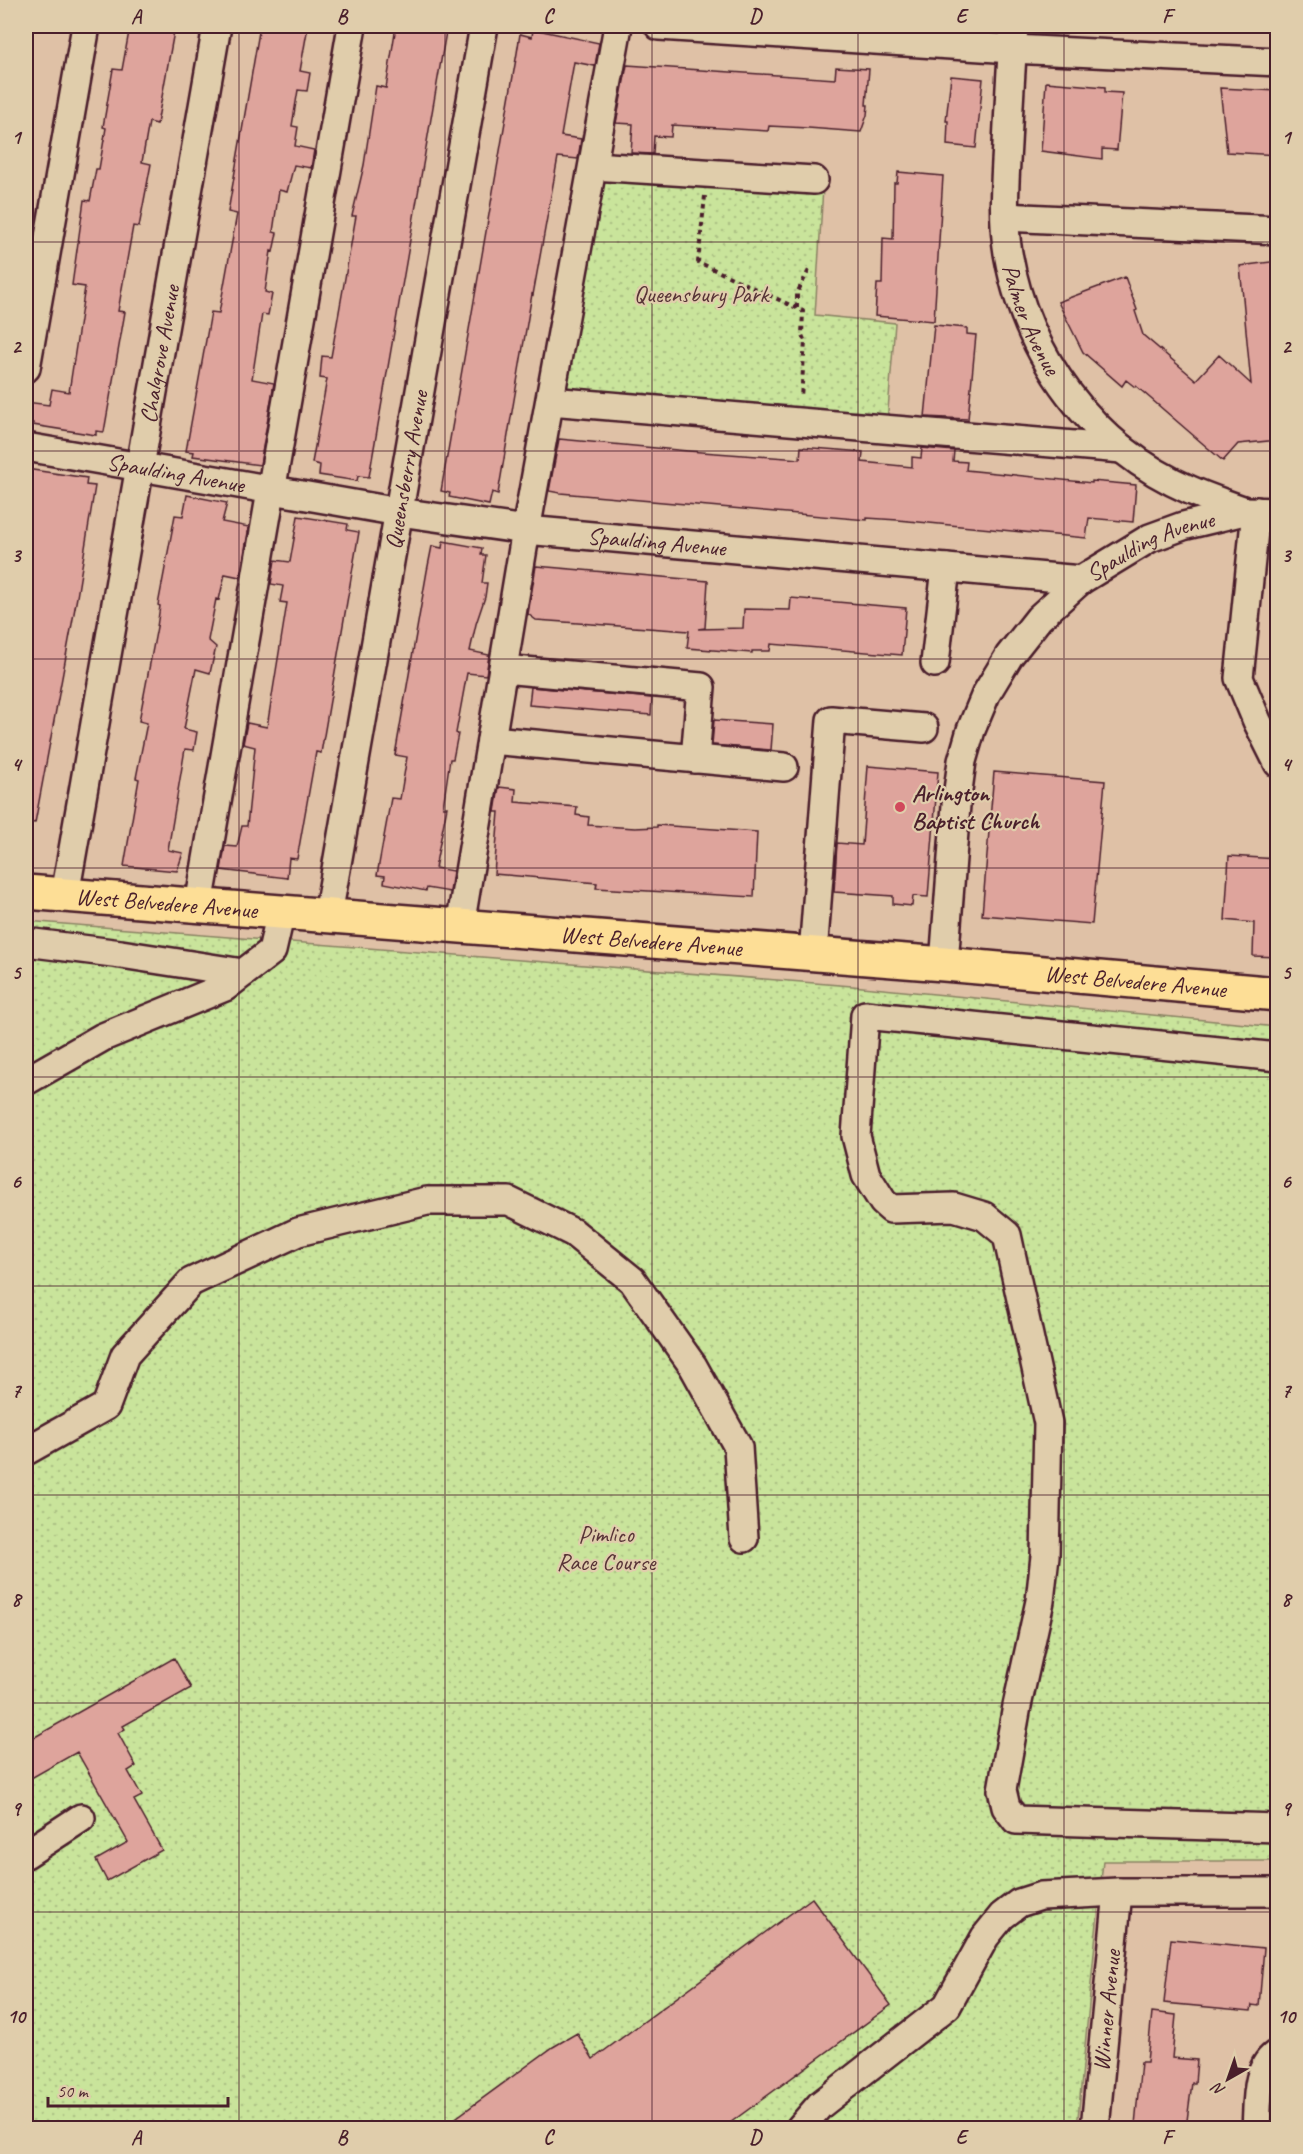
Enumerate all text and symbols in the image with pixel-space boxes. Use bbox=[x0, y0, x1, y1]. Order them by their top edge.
text: A bbox=[131, 4, 143, 29]
text: B bbox=[337, 4, 349, 29]
text: C bbox=[543, 4, 555, 29]
text: D bbox=[749, 4, 763, 29]
text: E bbox=[956, 4, 970, 29]
text: F bbox=[1162, 4, 1176, 29]
text: 1 bbox=[12, 125, 23, 150]
text: 1 bbox=[1282, 125, 1293, 150]
street label: Palmer Avenue bbox=[996, 262, 1068, 382]
park label: Queensbury Park bbox=[634, 279, 770, 309]
street label: Chalgrove Avenue bbox=[133, 281, 187, 426]
text: 2 bbox=[12, 334, 23, 359]
text: 2 bbox=[1282, 334, 1293, 359]
street label: Queensberry Avenue bbox=[377, 386, 435, 551]
street label: Spaulding Avenue bbox=[105, 446, 249, 500]
street label: Spaulding Avenue bbox=[1080, 504, 1219, 588]
street label: Spaulding Avenue bbox=[586, 521, 729, 563]
text: 3 bbox=[12, 543, 23, 568]
text: 3 bbox=[1282, 543, 1293, 568]
text: 4 bbox=[12, 752, 24, 777]
text: 4 bbox=[1282, 752, 1294, 777]
place label: Arlington Baptist Church bbox=[912, 778, 1040, 836]
marker: Arlington Baptist Church bbox=[893, 800, 907, 814]
street label: West Belvedere Avenue bbox=[75, 881, 261, 925]
street label: West Belvedere Avenue bbox=[559, 919, 745, 963]
street label: West Belvedere Avenue bbox=[1043, 958, 1230, 1004]
text: 5 bbox=[12, 960, 23, 985]
text: 5 bbox=[1282, 960, 1293, 985]
text: 6 bbox=[11, 1169, 22, 1194]
text: 6 bbox=[1281, 1169, 1292, 1194]
text: 7 bbox=[12, 1378, 23, 1403]
text: 7 bbox=[1282, 1378, 1293, 1403]
park label: Pimlico Race Course bbox=[557, 1519, 658, 1577]
text: 8 bbox=[12, 1587, 24, 1612]
text: 8 bbox=[1282, 1587, 1294, 1612]
text: 9 bbox=[12, 1796, 23, 1821]
text: 9 bbox=[1282, 1796, 1293, 1821]
street label: Winner Avenue bbox=[1086, 1946, 1127, 2073]
text: 10 bbox=[7, 2004, 27, 2029]
text: 10 bbox=[1277, 2004, 1297, 2029]
north arrow bbox=[1198, 2049, 1258, 2109]
scale bar bbox=[48, 2070, 228, 2108]
text: N bbox=[1206, 2077, 1229, 2101]
text: 50 m bbox=[57, 2080, 90, 2102]
text: A bbox=[131, 2125, 143, 2150]
text: B bbox=[337, 2125, 349, 2150]
text: C bbox=[543, 2125, 555, 2150]
text: D bbox=[749, 2125, 763, 2150]
text: E bbox=[956, 2125, 970, 2150]
text: F bbox=[1162, 2125, 1176, 2150]

